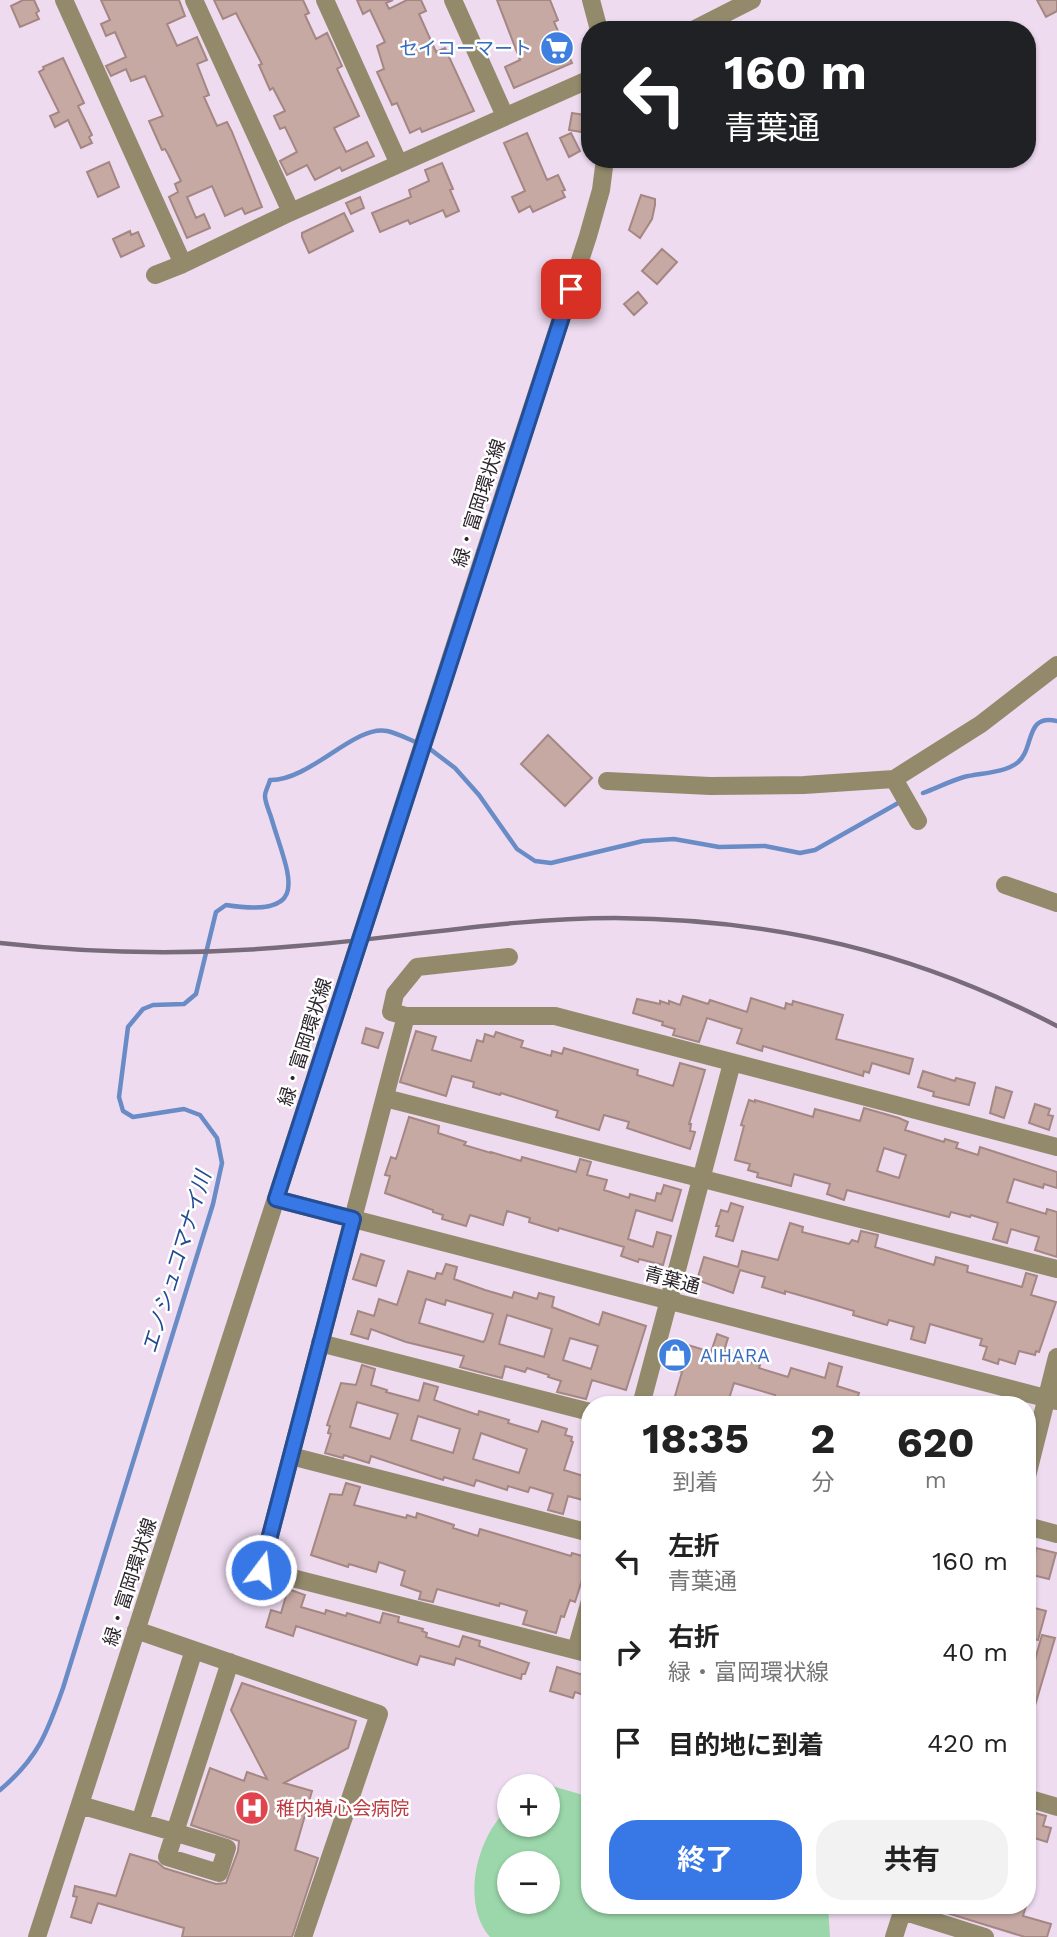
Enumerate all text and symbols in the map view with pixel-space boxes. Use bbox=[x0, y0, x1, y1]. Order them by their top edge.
supermarket icon: セイコーマート bbox=[538, 29, 576, 67]
place label: セイコーマート bbox=[399, 37, 532, 60]
text: 160 m bbox=[724, 43, 867, 101]
icon: left bbox=[609, 49, 700, 140]
text: 青葉通 bbox=[724, 109, 820, 147]
pin bbox=[541, 259, 601, 319]
icon: arrive bbox=[552, 270, 590, 308]
street label: 緑・富岡環状線 bbox=[448, 436, 510, 570]
street label: 緑・富岡環状線 bbox=[274, 975, 336, 1109]
water label: エノシュコマナイ川 bbox=[136, 1166, 216, 1356]
street label: 青葉通 bbox=[641, 1262, 703, 1298]
shop icon: AIHARA bbox=[656, 1336, 694, 1374]
place label: AIHARA bbox=[700, 1344, 770, 1367]
text: 18:35 bbox=[642, 1414, 749, 1463]
text: 2 bbox=[810, 1414, 835, 1463]
text: 620 bbox=[897, 1418, 975, 1467]
text: m bbox=[925, 1467, 947, 1494]
text: 到着 bbox=[673, 1469, 719, 1496]
text: 分 bbox=[811, 1469, 834, 1496]
street label: 緑・富岡環状線 bbox=[99, 1515, 161, 1649]
text: 左折 bbox=[668, 1531, 720, 1561]
position arrow bbox=[224, 1533, 298, 1607]
icon: left bbox=[609, 1542, 647, 1580]
text: 160 m bbox=[932, 1546, 1008, 1576]
text: 青葉通 bbox=[668, 1568, 737, 1595]
text: 右折 bbox=[668, 1622, 720, 1652]
icon: right bbox=[609, 1633, 647, 1671]
text: 40 m bbox=[942, 1637, 1008, 1667]
text: 緑・富岡環状線 bbox=[668, 1659, 829, 1686]
icon: arrive bbox=[609, 1724, 647, 1762]
text: 420 m bbox=[927, 1728, 1008, 1758]
text: 目的地に到着 bbox=[668, 1730, 824, 1760]
map controls bbox=[497, 1774, 560, 1914]
button: + bbox=[497, 1774, 560, 1837]
hospital icon: 稚内禎心会病院 bbox=[233, 1789, 271, 1827]
place label: 稚内禎心会病院 bbox=[276, 1797, 409, 1820]
button: 終了 bbox=[609, 1820, 802, 1900]
button: 共有 bbox=[816, 1820, 1008, 1900]
button: − bbox=[497, 1851, 560, 1914]

